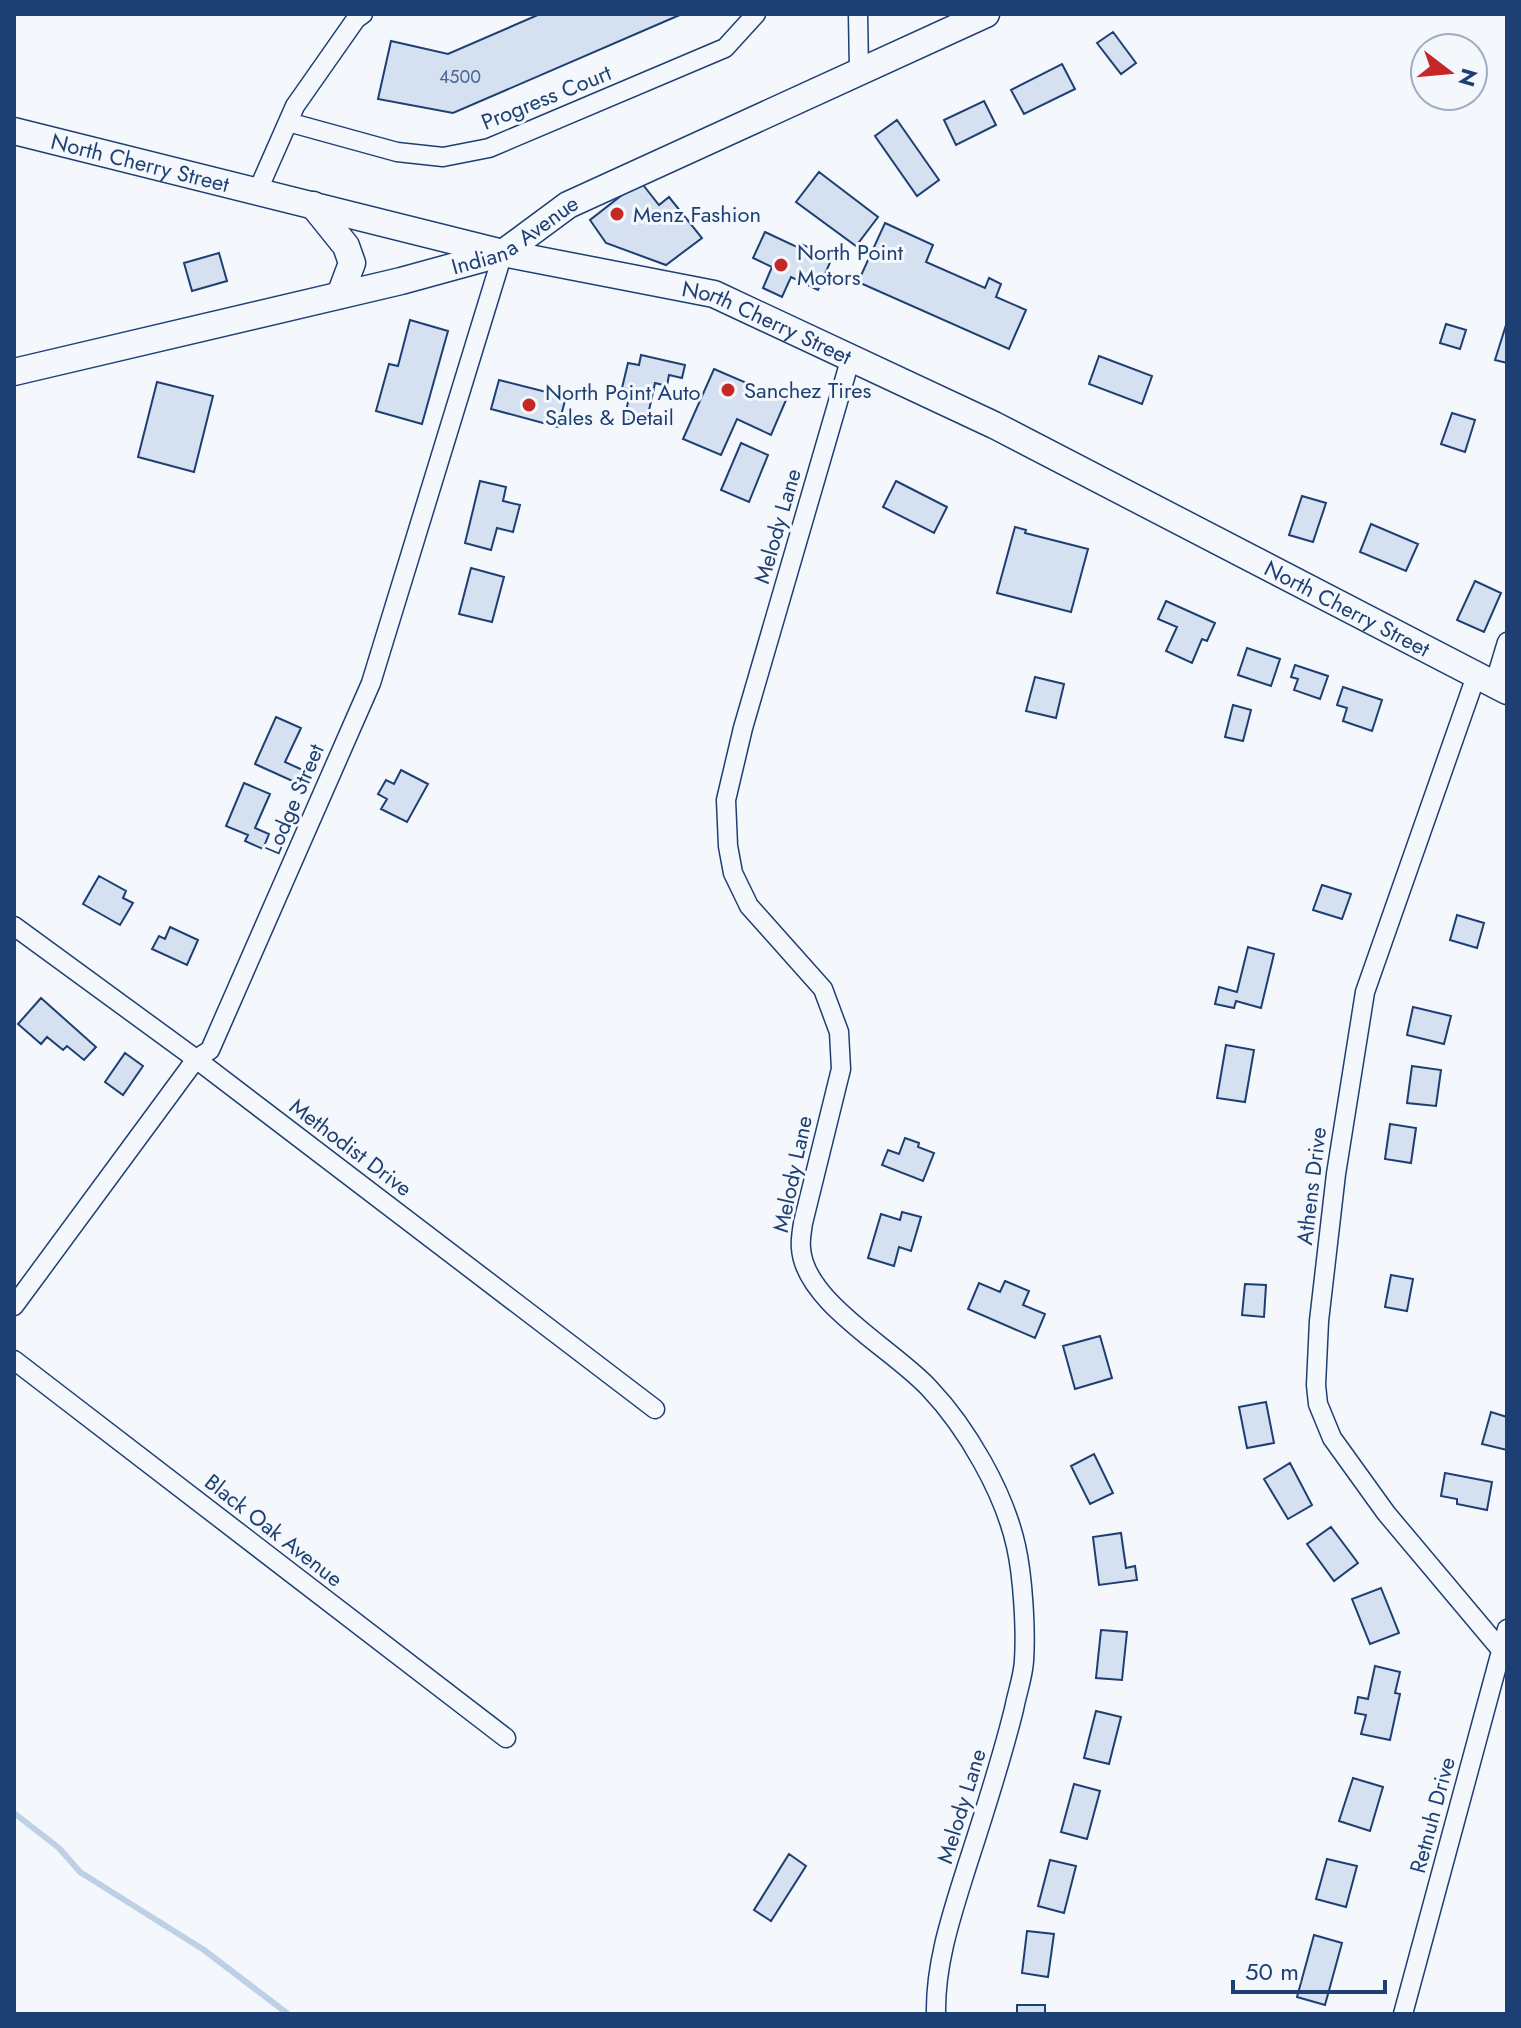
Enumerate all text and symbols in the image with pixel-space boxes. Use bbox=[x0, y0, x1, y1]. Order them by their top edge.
north arrow bbox=[1409, 32, 1489, 112]
street label: Progress Court bbox=[476, 56, 617, 138]
house number: 4500 bbox=[439, 64, 481, 90]
text: N bbox=[1450, 65, 1486, 90]
street label: North Cherry Street bbox=[48, 125, 233, 200]
street label: Indiana Avenue bbox=[448, 187, 583, 282]
place label: Menz Fashion bbox=[633, 198, 761, 230]
marker: Menz Fashion bbox=[608, 205, 626, 223]
place label: North Point Motors bbox=[797, 236, 904, 293]
marker: North Point Motors bbox=[772, 256, 790, 274]
street label: North Cherry Street bbox=[679, 272, 858, 373]
place label: Sanchez Tires bbox=[744, 374, 871, 406]
place label: North Point Auto Sales & Detail bbox=[545, 376, 701, 433]
marker: Sanchez Tires bbox=[719, 381, 737, 399]
marker: North Point Auto Sales & Detail bbox=[520, 396, 538, 414]
street label: Melody Lane bbox=[745, 465, 809, 587]
street label: North Cherry Street bbox=[1259, 552, 1436, 665]
street label: Lodge Street bbox=[256, 738, 332, 859]
street label: Methodist Drive bbox=[283, 1090, 419, 1204]
street label: Melody Lane bbox=[764, 1113, 820, 1235]
street label: Athens Drive bbox=[1288, 1125, 1334, 1247]
street label: Black Oak Avenue bbox=[198, 1466, 350, 1594]
street label: Melody Lane bbox=[928, 1745, 994, 1867]
street label: Retnuh Drive bbox=[1401, 1753, 1463, 1877]
scale bar bbox=[1233, 1944, 1385, 1994]
text: 50 m bbox=[1245, 1954, 1299, 1989]

